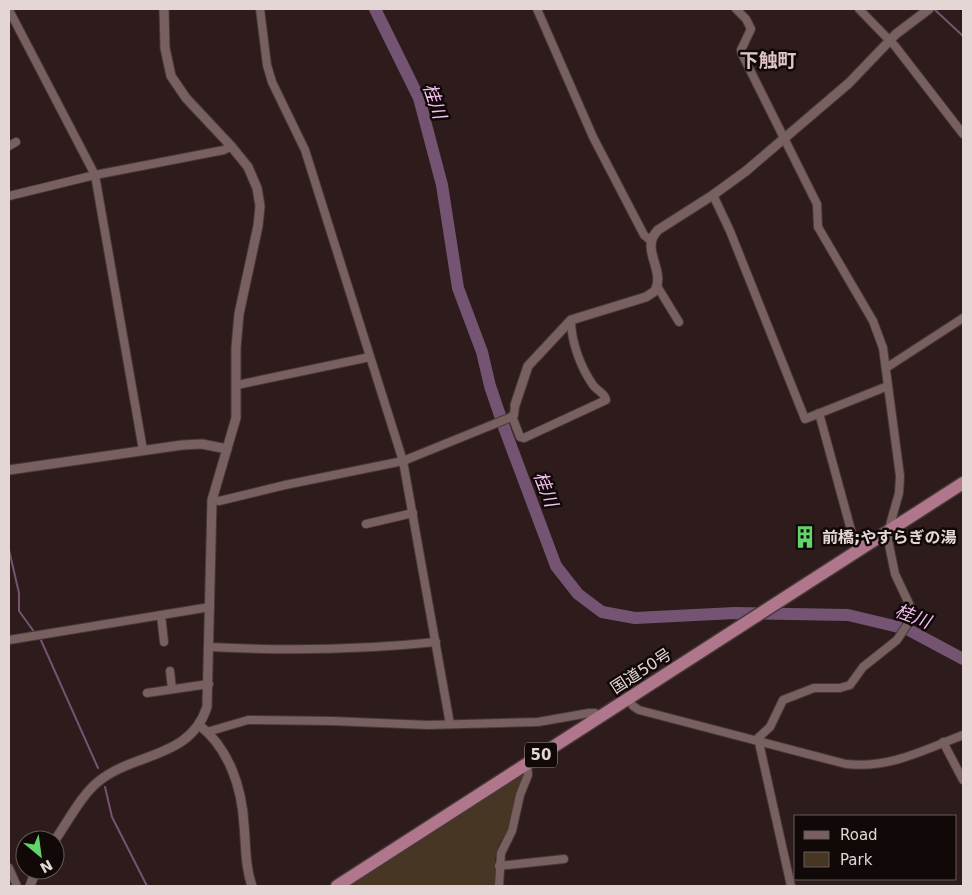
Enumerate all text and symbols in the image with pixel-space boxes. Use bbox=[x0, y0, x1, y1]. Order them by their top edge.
district label: 下触町 bbox=[739, 49, 797, 71]
water label: 桂川 bbox=[419, 81, 451, 123]
water label: 桂川 bbox=[530, 468, 563, 511]
building icon: 前橋;やすらぎの湯 bbox=[792, 524, 818, 550]
place label: 前橋;やすらぎの湯 bbox=[822, 528, 956, 547]
water label: 桂川 bbox=[892, 600, 935, 633]
street label: 国道50号 bbox=[607, 644, 675, 698]
road number: 50 bbox=[525, 742, 557, 768]
legend bbox=[794, 815, 957, 880]
text: Road bbox=[840, 826, 878, 844]
north arrow bbox=[15, 830, 65, 880]
text: Park bbox=[840, 851, 873, 869]
text: N bbox=[37, 857, 55, 876]

